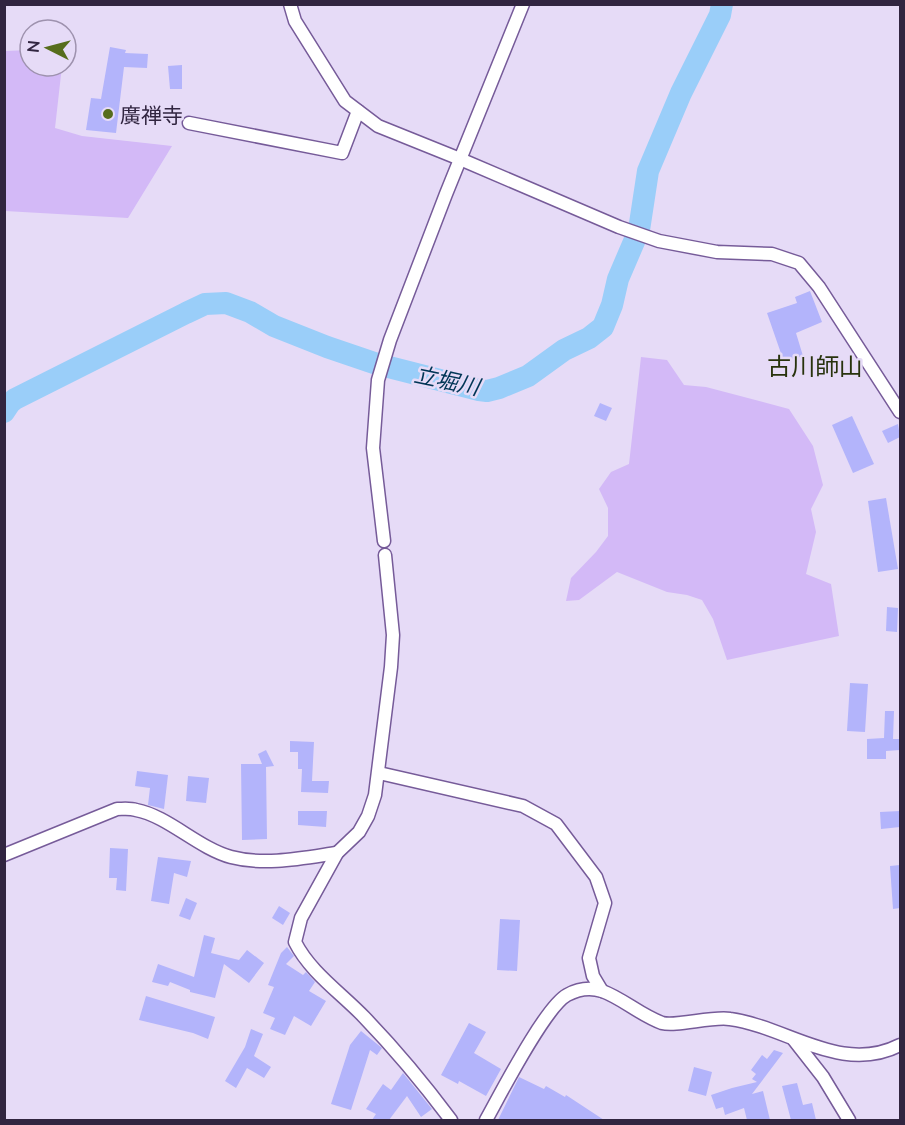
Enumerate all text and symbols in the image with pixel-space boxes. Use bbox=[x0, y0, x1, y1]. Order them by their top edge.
north arrow bbox=[18, 18, 78, 78]
text: N bbox=[22, 39, 43, 54]
place label: 廣禅寺 bbox=[120, 102, 183, 127]
marker: 廣禅寺 bbox=[101, 107, 115, 121]
district label: 古川師山 bbox=[767, 351, 863, 380]
water label: 立堀川 bbox=[412, 360, 484, 400]

